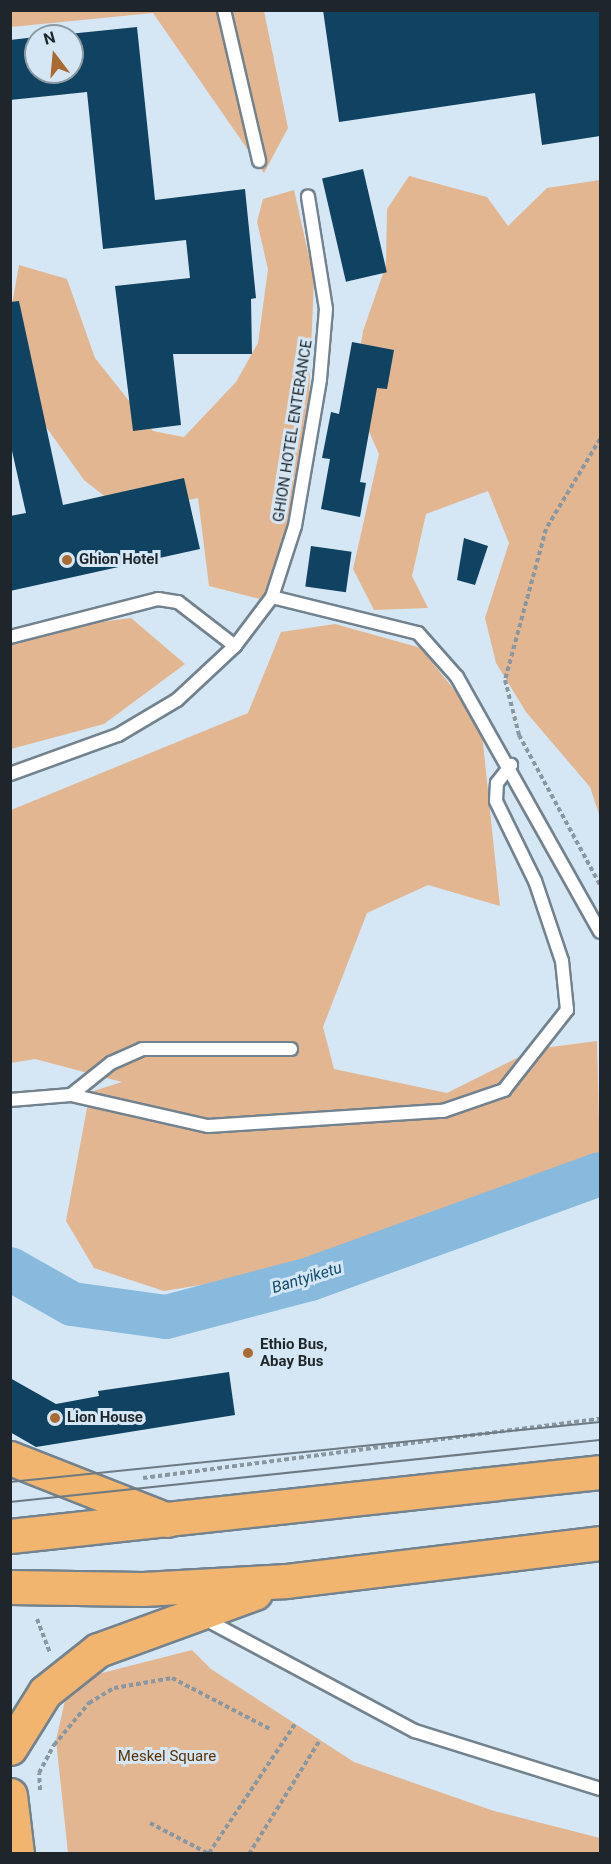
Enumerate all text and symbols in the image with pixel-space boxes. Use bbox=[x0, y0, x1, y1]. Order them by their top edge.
north arrow bbox=[24, 24, 84, 84]
text: N bbox=[41, 27, 57, 49]
street label: GHION HOTEL ENTERANCE bbox=[270, 339, 316, 523]
place label: Ghion Hotel bbox=[79, 551, 158, 569]
marker: Ghion Hotel bbox=[60, 553, 74, 567]
water label: Bantyiketu bbox=[270, 1258, 344, 1298]
place label: Ethio Bus, Abay Bus bbox=[260, 1335, 327, 1370]
marker: Ethio Bus, Abay Bus bbox=[241, 1346, 255, 1360]
place label: Lion House bbox=[67, 1409, 143, 1427]
marker: Lion House bbox=[48, 1411, 62, 1425]
park label: Meskel Square bbox=[118, 1748, 216, 1766]

